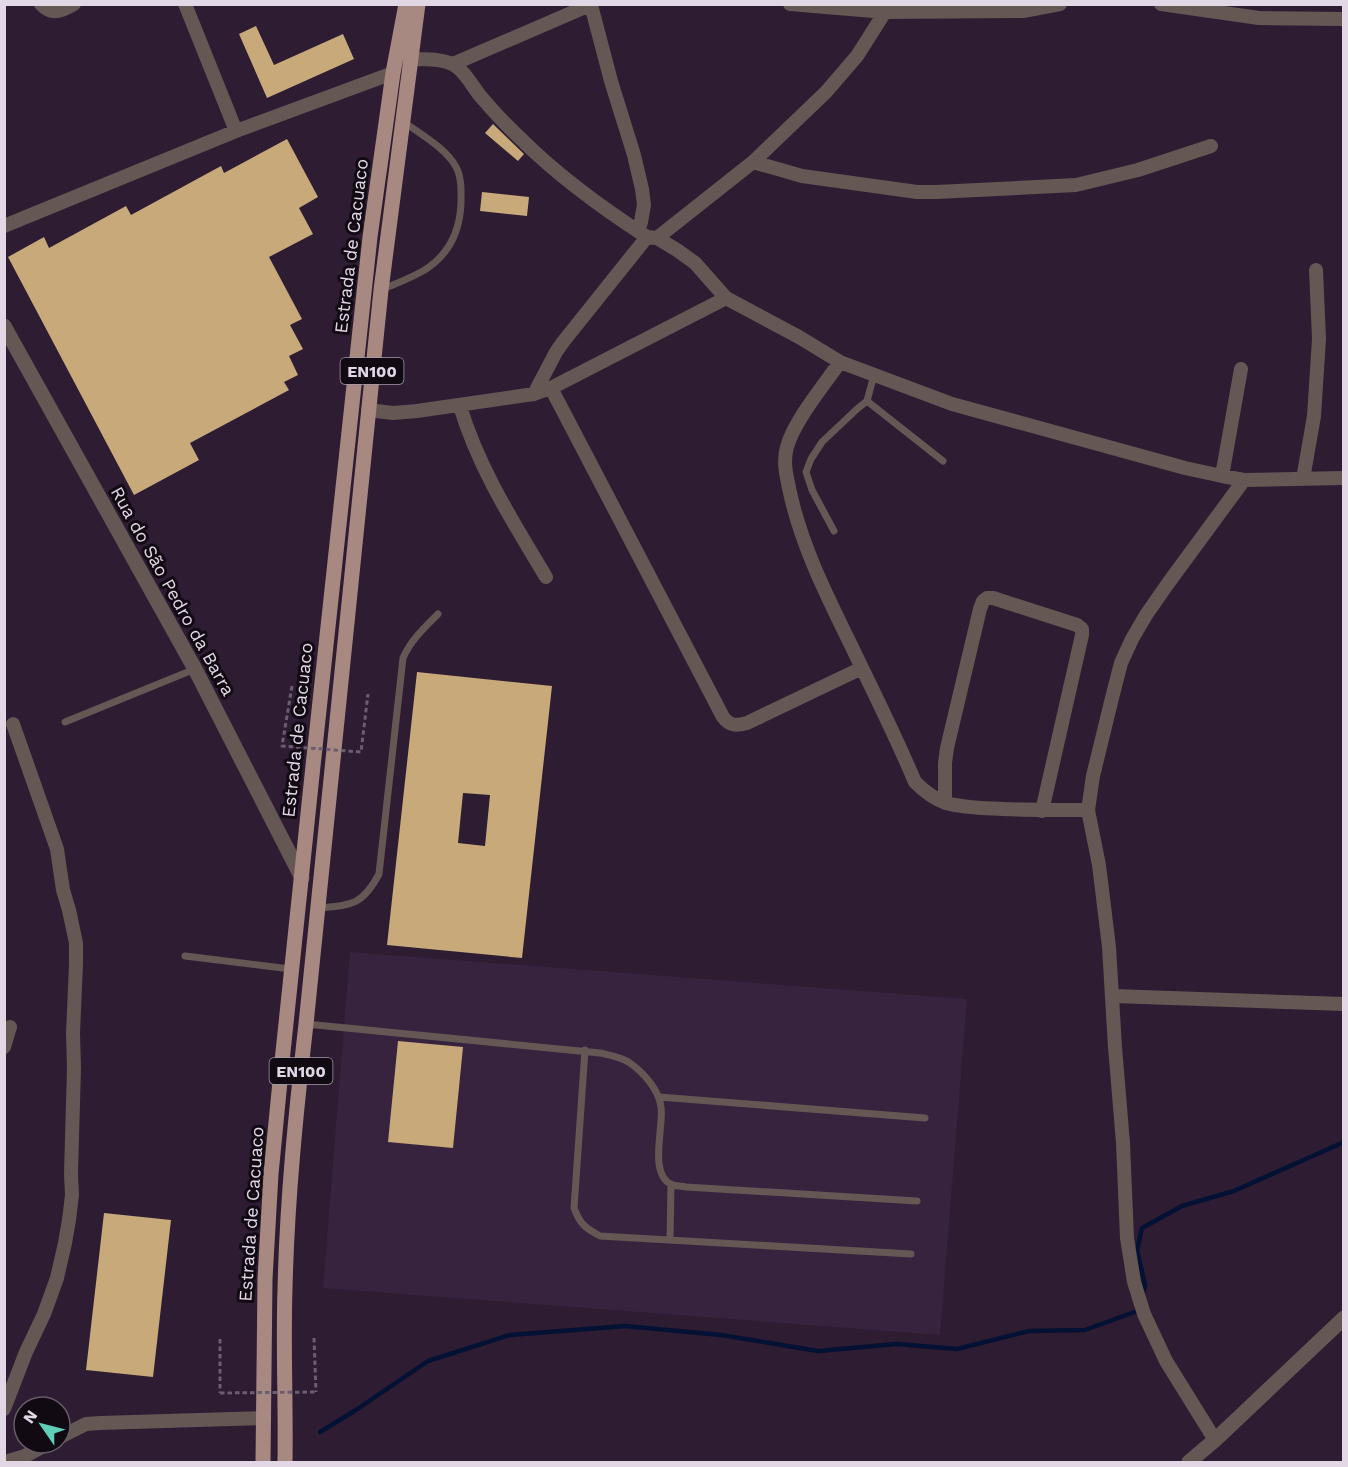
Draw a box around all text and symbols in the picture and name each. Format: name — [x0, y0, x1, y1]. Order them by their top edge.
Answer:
street label: Estrada de Cacuaco — [330, 158, 372, 334]
road number: EN100 — [340, 358, 404, 384]
street label: Rua do São Pedro da Barra — [107, 483, 239, 699]
street label: Estrada de Cacuaco — [277, 642, 317, 818]
road number: EN100 — [270, 1058, 332, 1084]
street label: Estrada de Cacuaco — [234, 1126, 268, 1302]
north arrow — [12, 1395, 72, 1455]
text: N — [19, 1406, 41, 1427]

